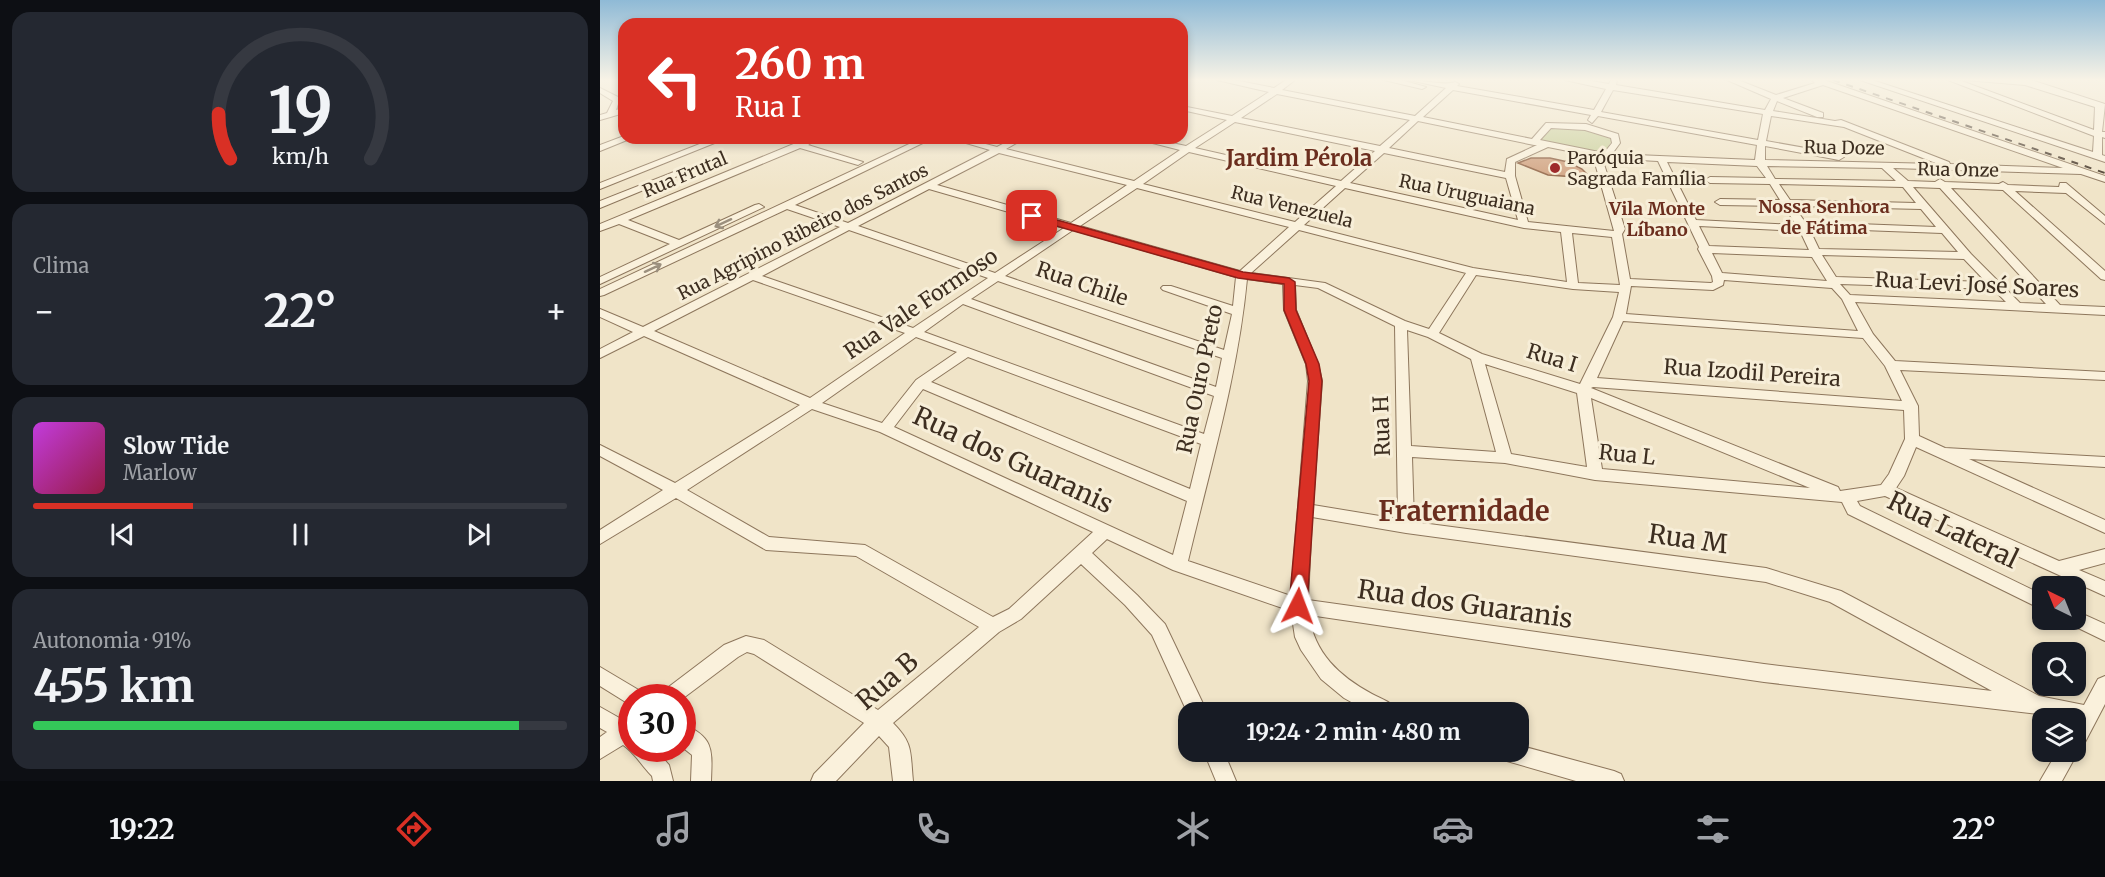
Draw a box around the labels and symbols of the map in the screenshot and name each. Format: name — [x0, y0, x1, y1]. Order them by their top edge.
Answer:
street label: Rua Doze — [1803, 135, 1885, 160]
district label: Jardim Pérola — [1225, 144, 1372, 172]
street label: Rua Frutal — [639, 146, 731, 203]
place label: Paróquia Sagrada Família — [1567, 146, 1706, 190]
street label: Rua Onze — [1917, 157, 1999, 182]
street label: Rua Agripino Ribeiro dos Santos — [674, 158, 932, 305]
marker: Paróquia Sagrada Família — [1548, 161, 1562, 175]
street label: Rua Uruguaiana — [1397, 169, 1538, 220]
street label: Rua Venezuela — [1229, 180, 1356, 233]
pin — [1006, 190, 1057, 241]
district label: Nossa Senhora de Fátima — [1758, 195, 1890, 239]
district label: Vila Monte Líbano — [1608, 197, 1705, 241]
one-way arrow — [715, 218, 733, 230]
street label: Rua Vale Formoso — [839, 242, 1003, 365]
street label: Rua Chile — [1033, 255, 1132, 312]
one-way arrow — [643, 261, 661, 273]
street label: Rua Levi José Soares — [1874, 266, 2080, 303]
street label: Rua Ouro Preto — [1171, 302, 1228, 456]
street label: Rua I — [1524, 337, 1581, 378]
street label: Rua Izodil Pereira — [1662, 353, 1842, 392]
street label: Rua H — [1367, 395, 1396, 457]
street label: Rua dos Guaranis — [908, 399, 1118, 520]
street label: Rua L — [1597, 438, 1657, 471]
street label: Rua Lateral — [1882, 484, 2024, 575]
district label: Fraternidade — [1378, 494, 1550, 528]
street label: Rua M — [1646, 517, 1730, 560]
street label: Rua dos Guaranis — [1355, 572, 1575, 635]
position arrow — [1266, 574, 1330, 638]
north arrow — [2032, 576, 2086, 630]
street label: Rua B — [849, 645, 924, 717]
speed limit sign: 30 — [618, 684, 696, 762]

